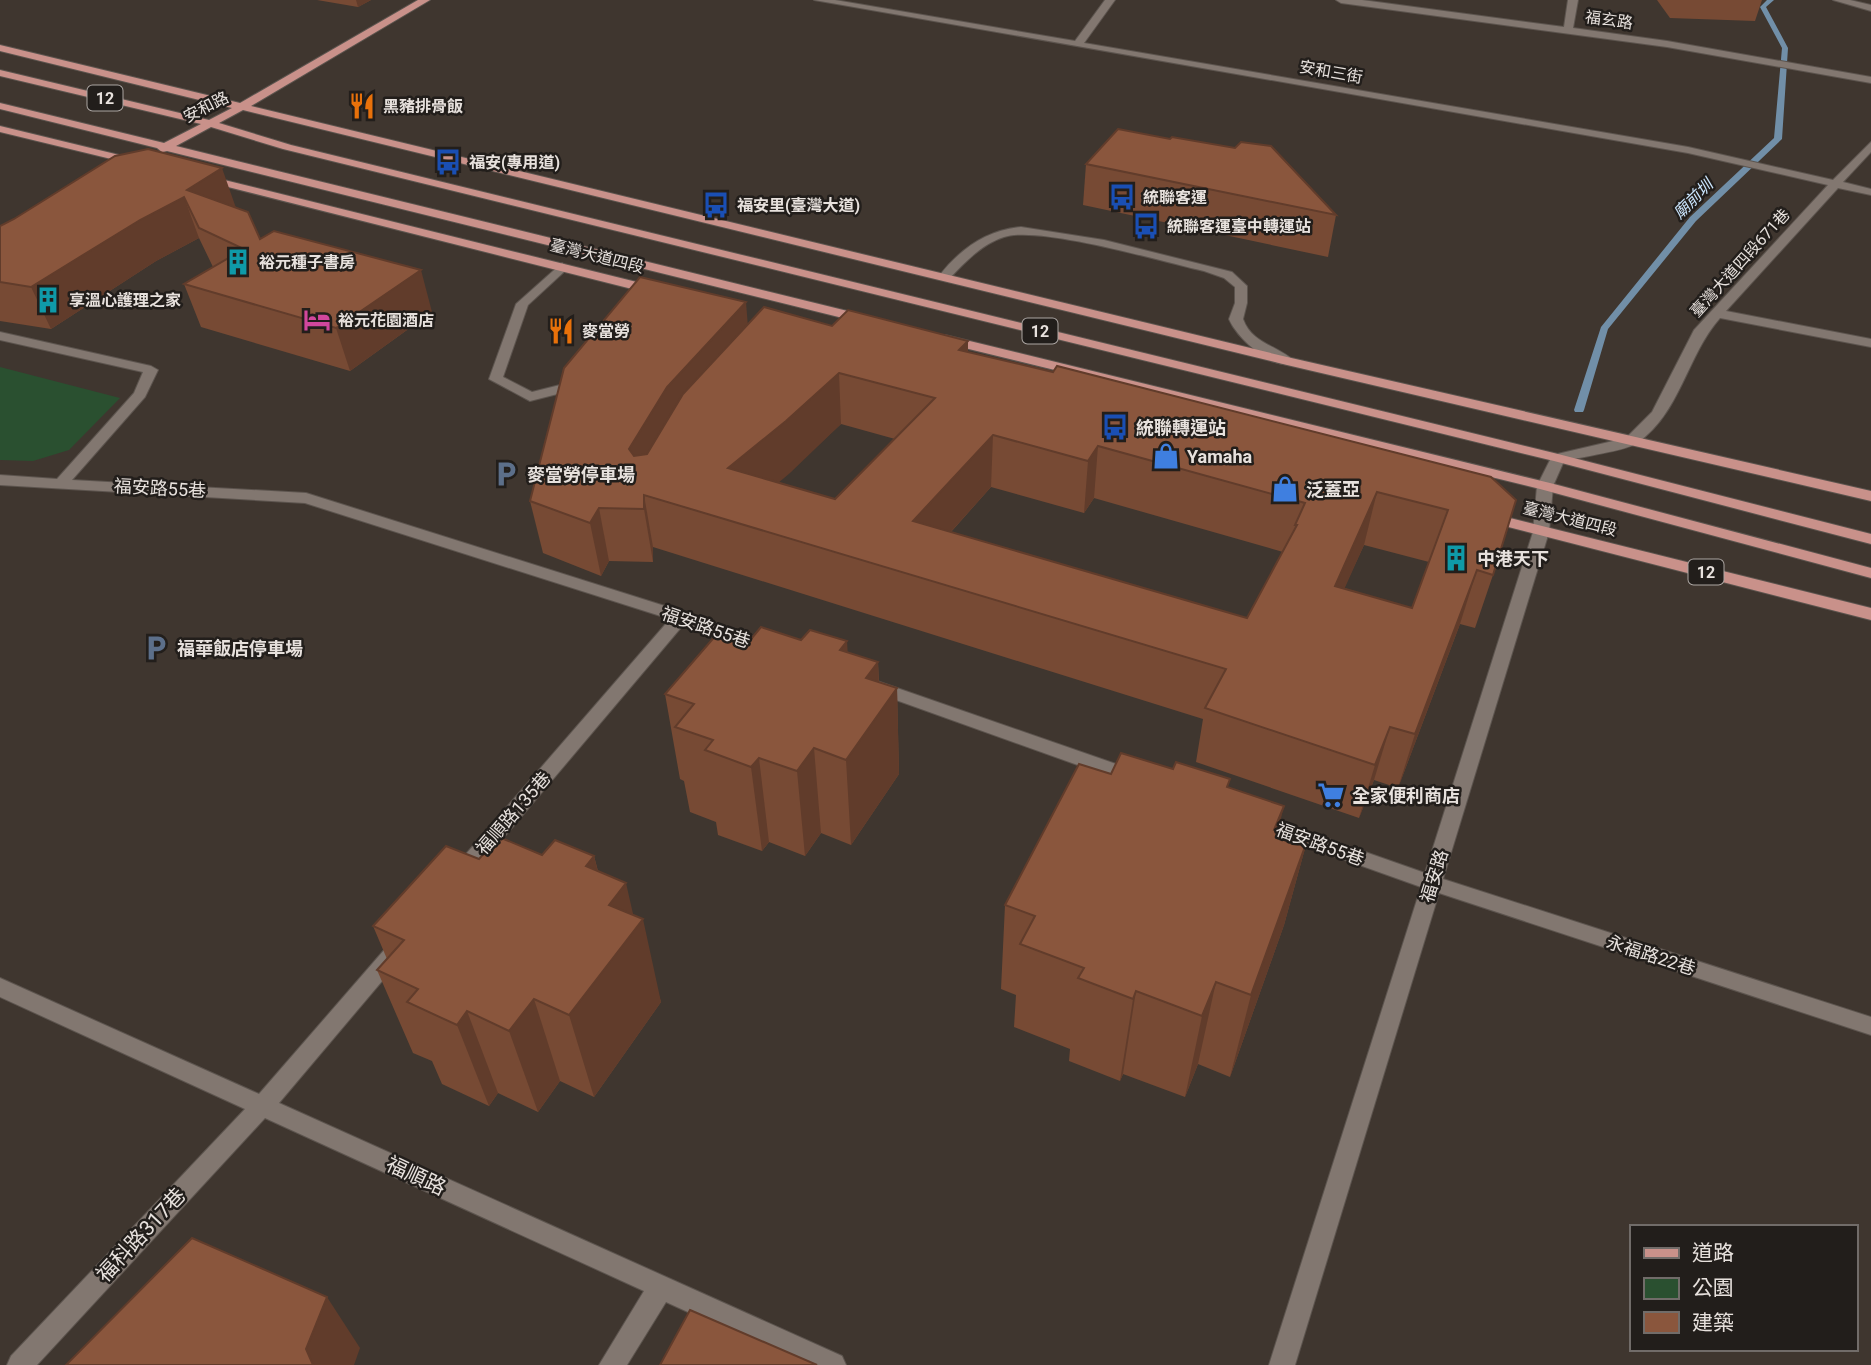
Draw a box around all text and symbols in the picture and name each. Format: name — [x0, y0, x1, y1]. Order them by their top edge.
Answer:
street label: 福玄路 — [1584, 7, 1634, 33]
street label: 安和三街 — [1298, 57, 1364, 87]
road number: 12 — [88, 86, 122, 110]
street label: 安和路 — [180, 88, 232, 126]
restaurant icon: 黑豬排骨飯 — [347, 91, 377, 121]
place label: 黑豬排骨飯 — [383, 97, 463, 116]
bus stop icon: 福安(專用道) — [433, 147, 463, 177]
place label: 福安(專用道) — [469, 153, 560, 172]
water label: 廟前圳 — [1669, 174, 1718, 223]
bus stop icon: 統聯客運 — [1107, 182, 1137, 212]
place label: 統聯客運 — [1143, 188, 1207, 207]
bus stop icon: 福安里(臺灣大道) — [701, 190, 731, 220]
place label: 福安里(臺灣大道) — [737, 196, 860, 215]
street label: 臺灣大道四段671巷 — [1686, 205, 1794, 321]
bus stop icon: 統聯客運臺中轉運站 — [1131, 211, 1161, 241]
place label: 統聯客運臺中轉運站 — [1167, 217, 1311, 236]
street label: 臺灣大道四段 — [548, 235, 646, 277]
building icon: 裕元種子書房 — [223, 247, 253, 277]
place label: 裕元種子書房 — [259, 253, 355, 272]
building icon: 享溫心護理之家 — [33, 285, 63, 315]
place label: 享溫心護理之家 — [69, 291, 181, 310]
hotel icon: 裕元花園酒店 — [302, 305, 332, 335]
place label: 裕元花園酒店 — [338, 311, 434, 330]
restaurant icon: 麥當勞 — [546, 316, 576, 346]
road number: 12 — [1023, 318, 1058, 344]
place label: 麥當勞 — [582, 322, 630, 341]
bus stop icon: 統聯轉運站 — [1100, 412, 1130, 442]
place label: 統聯轉運站 — [1136, 417, 1226, 438]
shop icon: Yamaha — [1151, 441, 1181, 471]
place label: Yamaha — [1187, 446, 1253, 467]
parking icon: 麥當勞停車場 — [491, 459, 521, 489]
place label: 麥當勞停車場 — [527, 464, 635, 485]
shop icon: 泛蓋亞 — [1270, 474, 1300, 504]
street label: 福安路55巷 — [113, 475, 207, 501]
place label: 泛蓋亞 — [1306, 479, 1360, 500]
street label: 臺灣大道四段 — [1521, 498, 1619, 540]
building icon: 中港天下 — [1441, 543, 1471, 573]
place label: 中港天下 — [1477, 548, 1549, 569]
road number: 12 — [1688, 559, 1724, 584]
street label: 福安路55巷 — [659, 602, 753, 652]
parking icon: 福華飯店停車場 — [141, 633, 171, 663]
place label: 福華飯店停車場 — [177, 638, 303, 659]
street label: 福順路135巷 — [471, 767, 555, 859]
supermarket icon: 全家便利商店 — [1316, 780, 1346, 810]
place label: 全家便利商店 — [1352, 785, 1460, 806]
street label: 福安路55巷 — [1273, 818, 1367, 870]
street label: 福安路 — [1416, 847, 1452, 905]
street label: 永福路22巷 — [1604, 931, 1698, 979]
street label: 福順路 — [382, 1152, 450, 1200]
street label: 福科路317巷 — [92, 1183, 190, 1287]
legend — [1630, 1225, 1857, 1351]
text: 道路 — [1692, 1241, 1734, 1265]
text: 公園 — [1692, 1276, 1734, 1300]
text: 建築 — [1692, 1311, 1734, 1335]

